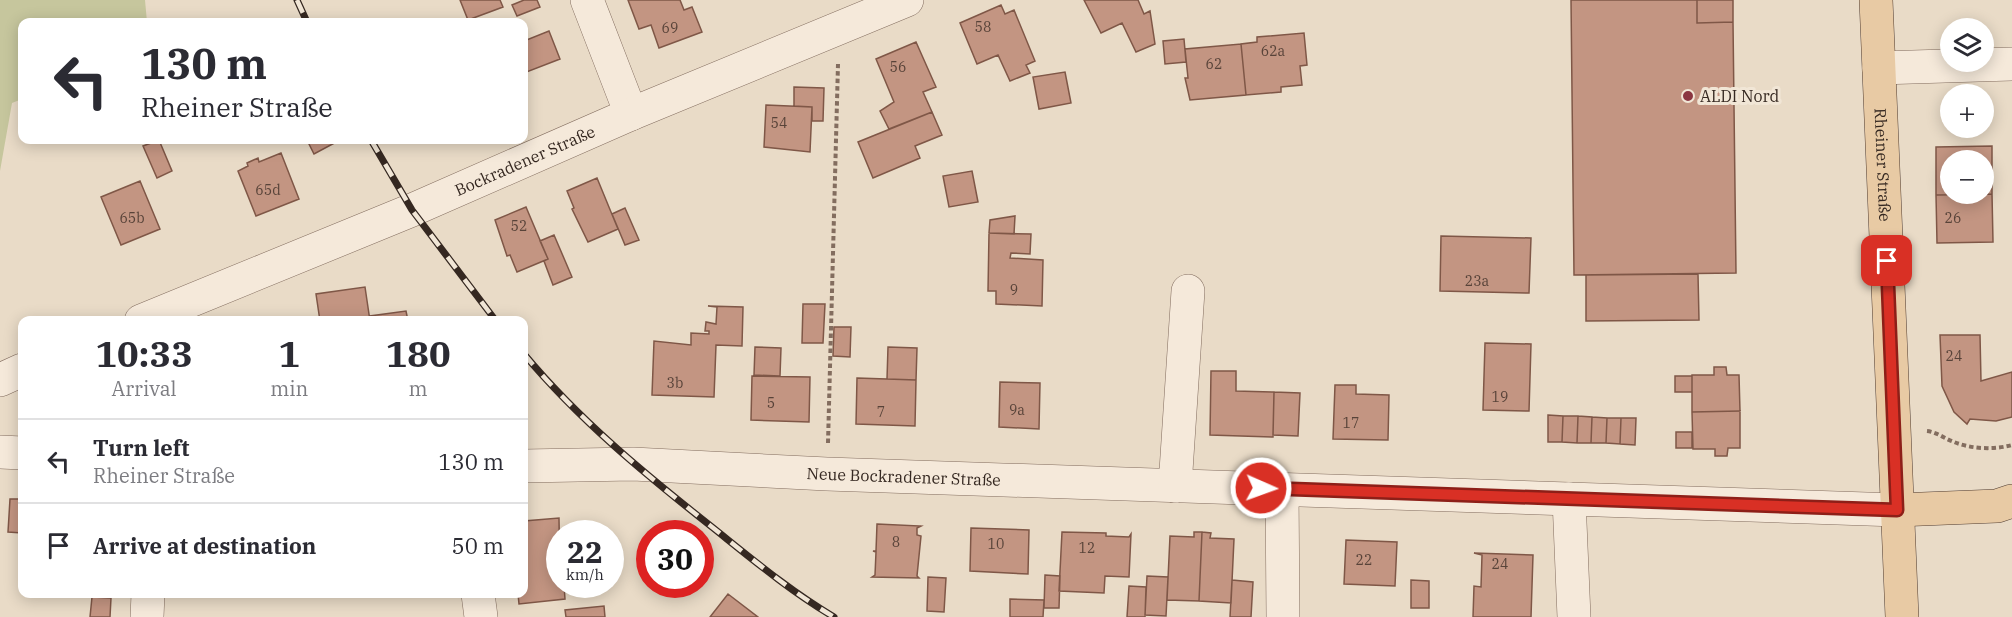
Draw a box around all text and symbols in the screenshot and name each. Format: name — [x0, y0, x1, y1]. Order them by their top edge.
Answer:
house number: 58 — [975, 18, 991, 36]
map controls — [1940, 18, 1994, 204]
button: layers — [1940, 18, 1994, 72]
house number: 69 — [662, 19, 678, 37]
text: 130 m — [141, 36, 267, 91]
icon: left — [42, 42, 120, 120]
house number: 62a — [1261, 42, 1286, 60]
house number: 62 — [1206, 55, 1222, 73]
house number: 56 — [890, 58, 906, 76]
button: + — [1940, 84, 1994, 138]
place label: ALDI Nord — [1700, 86, 1780, 106]
text: Rheiner Straße — [141, 89, 333, 124]
marker: ALDI Nord — [1681, 89, 1695, 103]
street label: Rheiner Straße — [1871, 108, 1895, 222]
house number: 54 — [771, 114, 787, 132]
street label: Bockradener Straße — [452, 121, 598, 200]
button: − — [1940, 150, 1994, 204]
house number: 65d — [255, 181, 281, 199]
house number: 65b — [119, 209, 145, 227]
house number: 26 — [1945, 209, 1961, 227]
house number: 52 — [511, 217, 527, 235]
pin — [1861, 235, 1912, 286]
icon: arrive — [1870, 244, 1903, 277]
house number: 23a — [1465, 272, 1490, 290]
house number: 9 — [1010, 281, 1018, 299]
text: 10:33 — [95, 330, 193, 377]
text: 1 — [278, 330, 300, 377]
text: 180 — [386, 330, 451, 377]
house number: 24 — [1946, 347, 1962, 365]
house number: 3b — [667, 374, 683, 392]
text: Arrival — [112, 375, 177, 402]
text: min — [270, 375, 308, 402]
text: m — [409, 375, 428, 402]
house number: 19 — [1492, 388, 1508, 406]
house number: 5 — [767, 394, 775, 412]
house number: 9a — [1009, 401, 1025, 419]
house number: 7 — [877, 403, 885, 421]
house number: 17 — [1343, 414, 1359, 432]
text: Turn left — [93, 433, 189, 462]
icon: left — [42, 445, 75, 478]
text: 130 m — [438, 447, 504, 476]
position arrow — [1229, 456, 1293, 520]
text: Rheiner Straße — [93, 462, 235, 489]
street label: Neue Bockradener Straße — [806, 463, 1001, 490]
speed limit sign: 30 — [636, 520, 714, 598]
icon: arrive — [42, 529, 75, 562]
text: Arrive at destination — [93, 531, 316, 560]
text: 50 m — [452, 531, 504, 560]
text: 22 — [567, 532, 603, 571]
house number: 8 — [892, 533, 900, 551]
house number: 10 — [988, 535, 1004, 553]
house number: 12 — [1079, 539, 1095, 557]
house number: 22 — [1356, 551, 1372, 569]
house number: 24 — [1492, 555, 1508, 573]
text: km/h — [566, 565, 604, 584]

